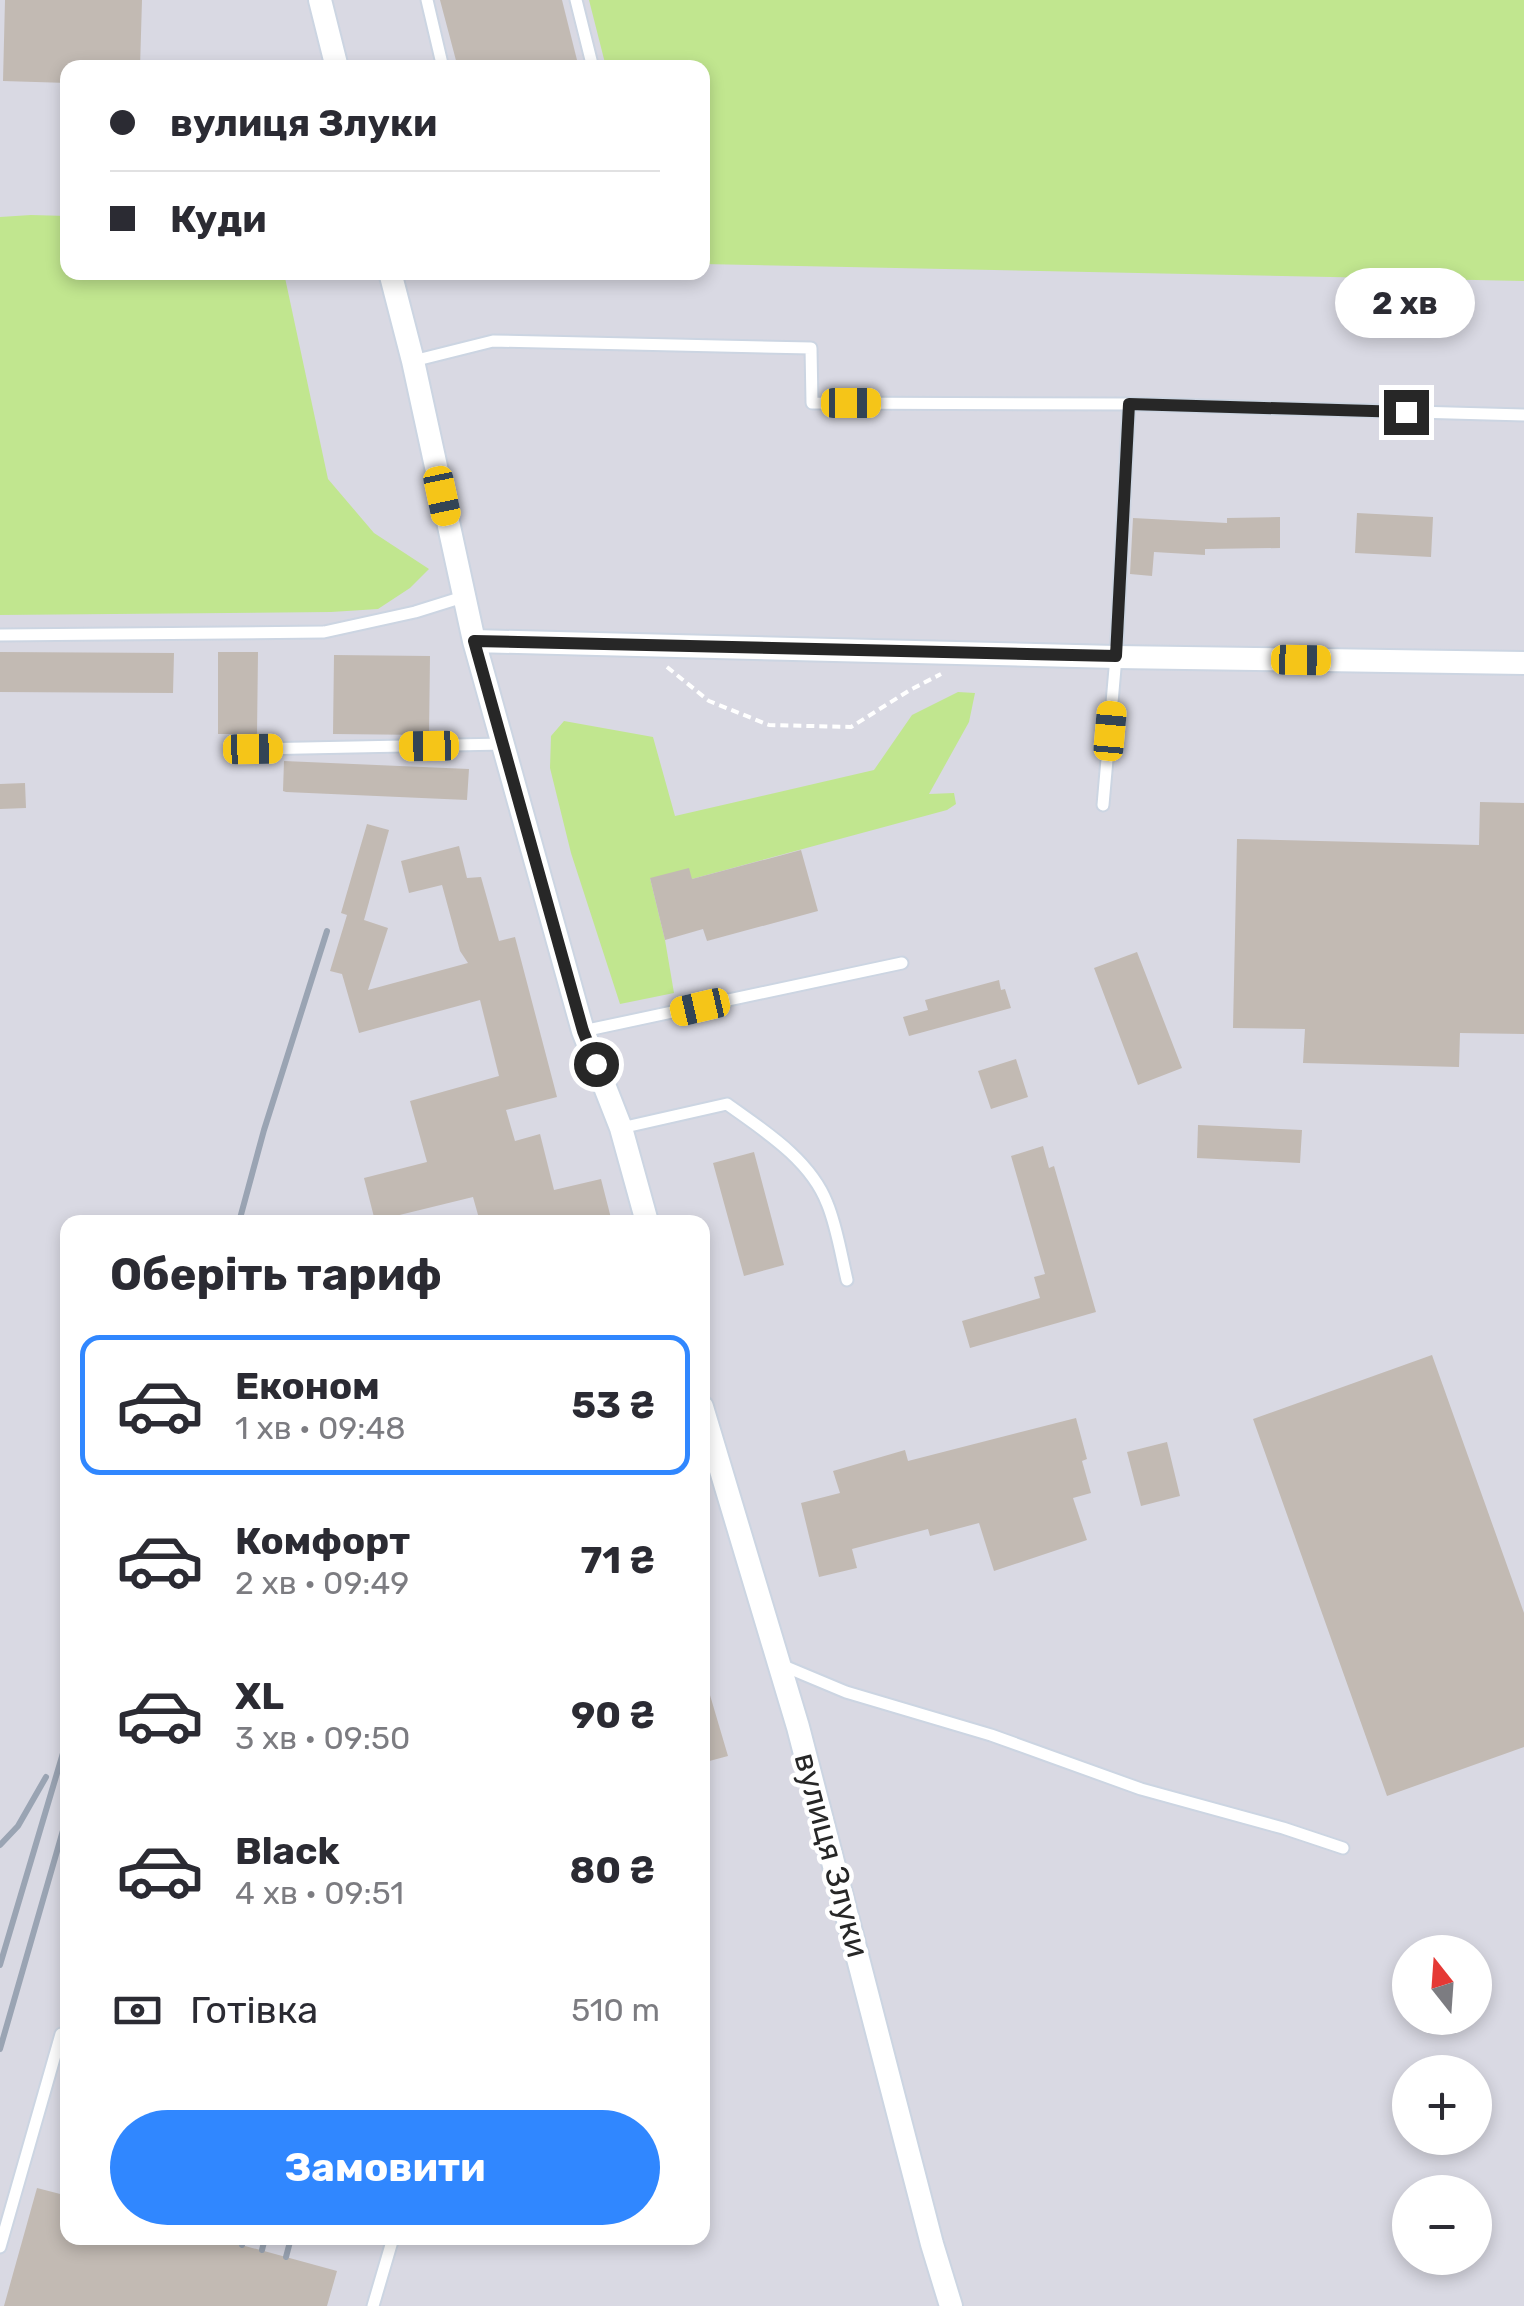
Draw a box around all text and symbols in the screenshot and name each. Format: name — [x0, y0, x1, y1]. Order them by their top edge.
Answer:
text: вулиця Злуки — [170, 100, 437, 146]
text: Куди — [170, 196, 266, 242]
callout: 2 хв — [1336, 267, 1476, 337]
text: 2 хв — [1372, 284, 1438, 322]
car — [821, 388, 881, 418]
route end — [1384, 390, 1429, 435]
car — [421, 464, 463, 528]
car — [1271, 644, 1331, 676]
car — [1092, 700, 1128, 762]
car — [399, 730, 459, 762]
car — [223, 733, 283, 765]
car — [667, 986, 733, 1028]
route start — [574, 1042, 619, 1087]
text: Оберіть тариф — [110, 1248, 442, 1301]
icon: car — [115, 1360, 205, 1450]
text: Економ — [235, 1363, 380, 1409]
text: 53 ₴ — [572, 1382, 655, 1428]
text: 1 хв · 09:48 — [235, 1409, 406, 1447]
icon: car — [115, 1515, 205, 1605]
text: Комфорт — [235, 1518, 410, 1564]
text: 71 ₴ — [580, 1537, 655, 1583]
text: 2 хв · 09:49 — [235, 1564, 409, 1602]
icon: car — [115, 1670, 205, 1760]
text: XL — [235, 1673, 284, 1719]
text: 90 ₴ — [571, 1692, 655, 1738]
text: 3 хв · 09:50 — [235, 1719, 410, 1757]
street label: вулиця Злуки — [786, 1749, 878, 1961]
icon: car — [115, 1825, 205, 1915]
text: Black — [235, 1828, 340, 1874]
text: 80 ₴ — [570, 1847, 655, 1893]
text: 4 хв · 09:51 — [235, 1874, 404, 1912]
north arrow — [1392, 1935, 1492, 2035]
map controls — [1392, 1935, 1492, 2275]
icon: cash — [110, 1983, 165, 2038]
text: Готівка — [190, 1987, 318, 2033]
text: 510 m — [571, 1991, 660, 2029]
button: + — [1392, 2055, 1492, 2155]
button: Замовити — [110, 2110, 660, 2225]
button: − — [1392, 2175, 1492, 2275]

